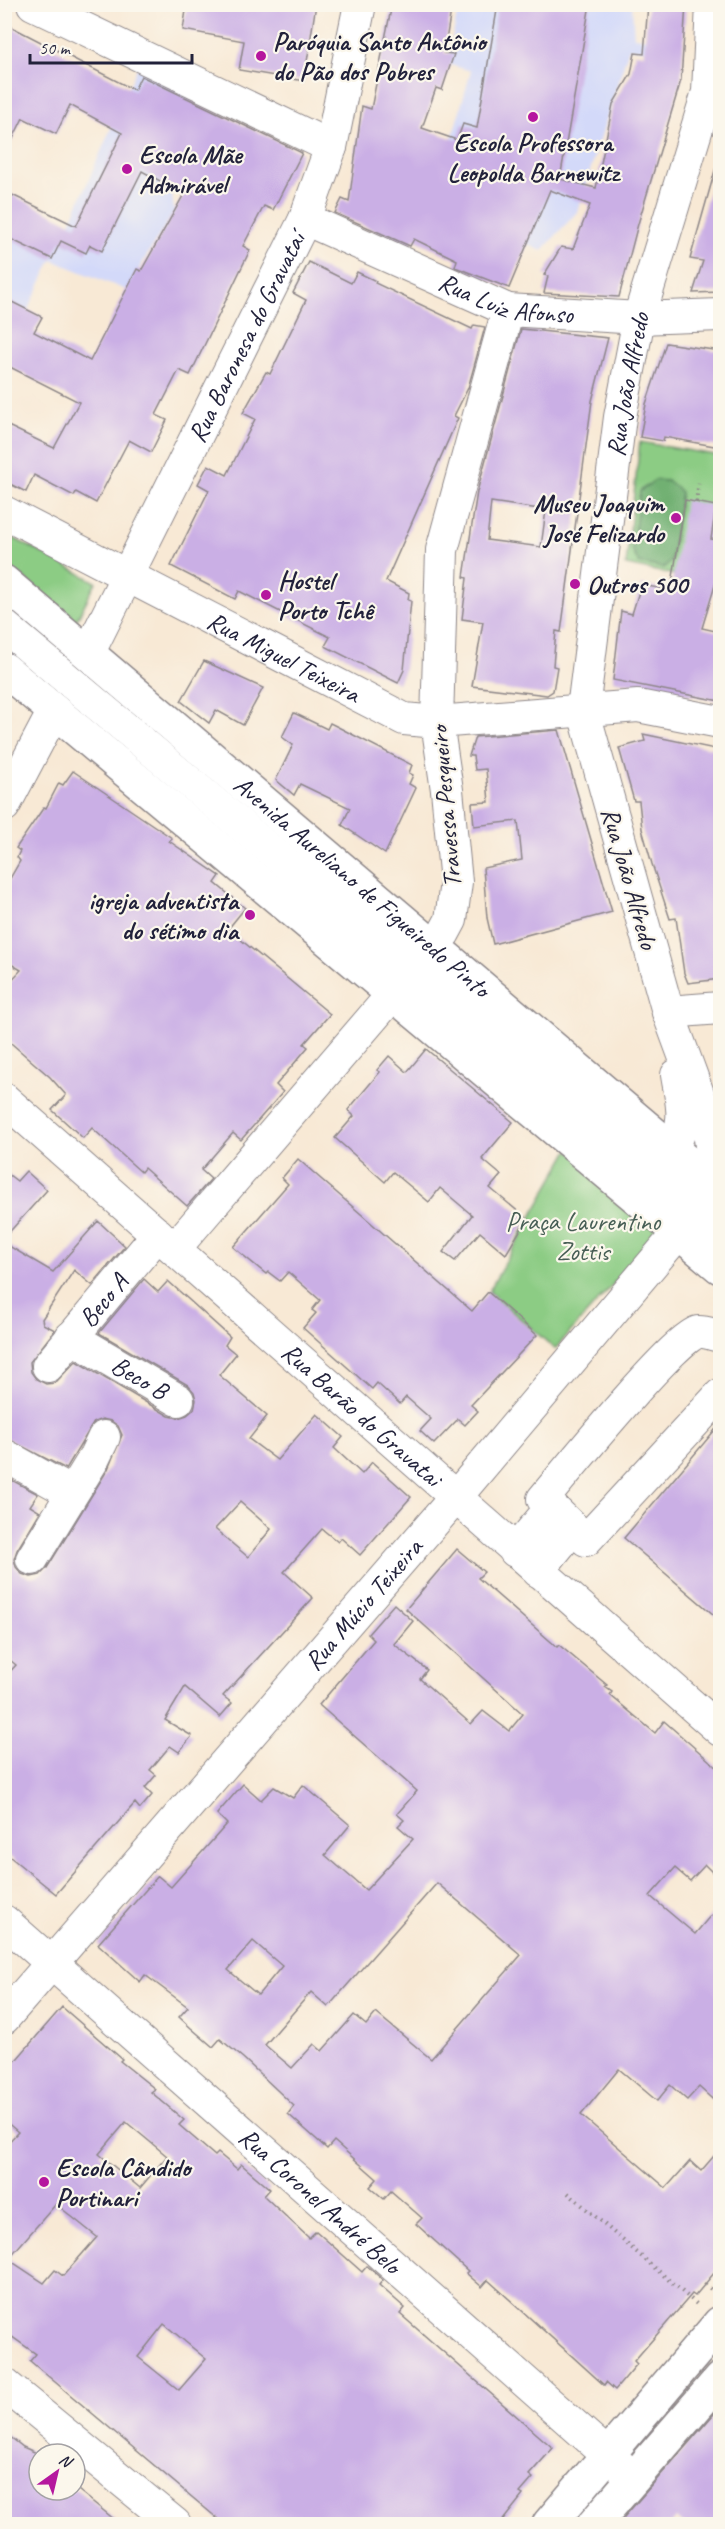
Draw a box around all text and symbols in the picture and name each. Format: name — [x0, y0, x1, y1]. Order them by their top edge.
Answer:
place label: Paróquia Santo Antônio do Pão dos Pobres — [273, 25, 488, 88]
scale bar — [30, 27, 192, 65]
text: 50 m — [39, 37, 72, 59]
marker: Paróquia Santo Antônio do Pão dos Pobres — [254, 49, 268, 63]
marker: Escola Professora Leopolda Barnewitz — [526, 110, 540, 124]
place label: Escola Professora Leopolda Barnewitz — [448, 126, 621, 189]
place label: Escola Mãe Admirável — [139, 138, 244, 201]
marker: Escola Mãe Admirável — [120, 162, 134, 176]
street label: Rua Baronesa do Gravataí — [180, 222, 315, 448]
street label: Rua Luiz Afonso — [433, 265, 576, 331]
street label: Rua João Alfredo — [599, 306, 657, 458]
place label: Museu Joaquim José Felizardo — [533, 487, 666, 550]
marker: Museu Joaquim José Felizardo — [669, 511, 683, 525]
place label: Hostel Porto Tchê — [278, 564, 376, 627]
place label: Outros 500 — [587, 568, 690, 601]
marker: Outros 500 — [568, 577, 582, 591]
marker: Hostel Porto Tchê — [259, 588, 273, 602]
street label: Rua Miguel Teixeira — [201, 604, 367, 711]
street label: Travessa Pesqueiro — [422, 722, 469, 889]
street label: Avenida Aureliano de Figueiredo Pinto — [227, 768, 499, 1007]
street label: Rua João Alfredo — [594, 804, 666, 954]
place label: igreja adventista do sétimo dia — [88, 884, 240, 947]
marker: igreja adventista do sétimo dia — [243, 908, 257, 922]
park label: Praça Laurentino Zottis — [506, 1205, 662, 1268]
street label: Beco A — [72, 1265, 136, 1334]
street label: Rua Barão do Gravatai — [275, 1336, 451, 1496]
street label: Beco B — [105, 1349, 175, 1408]
street label: Rua Múcio Teixeira — [297, 1530, 431, 1677]
street label: Rua Coronel André Belo — [232, 2121, 410, 2283]
place label: Escola Cândido Portinari — [56, 2151, 193, 2214]
marker: Escola Cândido Portinari — [37, 2175, 51, 2189]
north arrow — [27, 2442, 87, 2502]
text: N — [55, 2449, 77, 2473]

